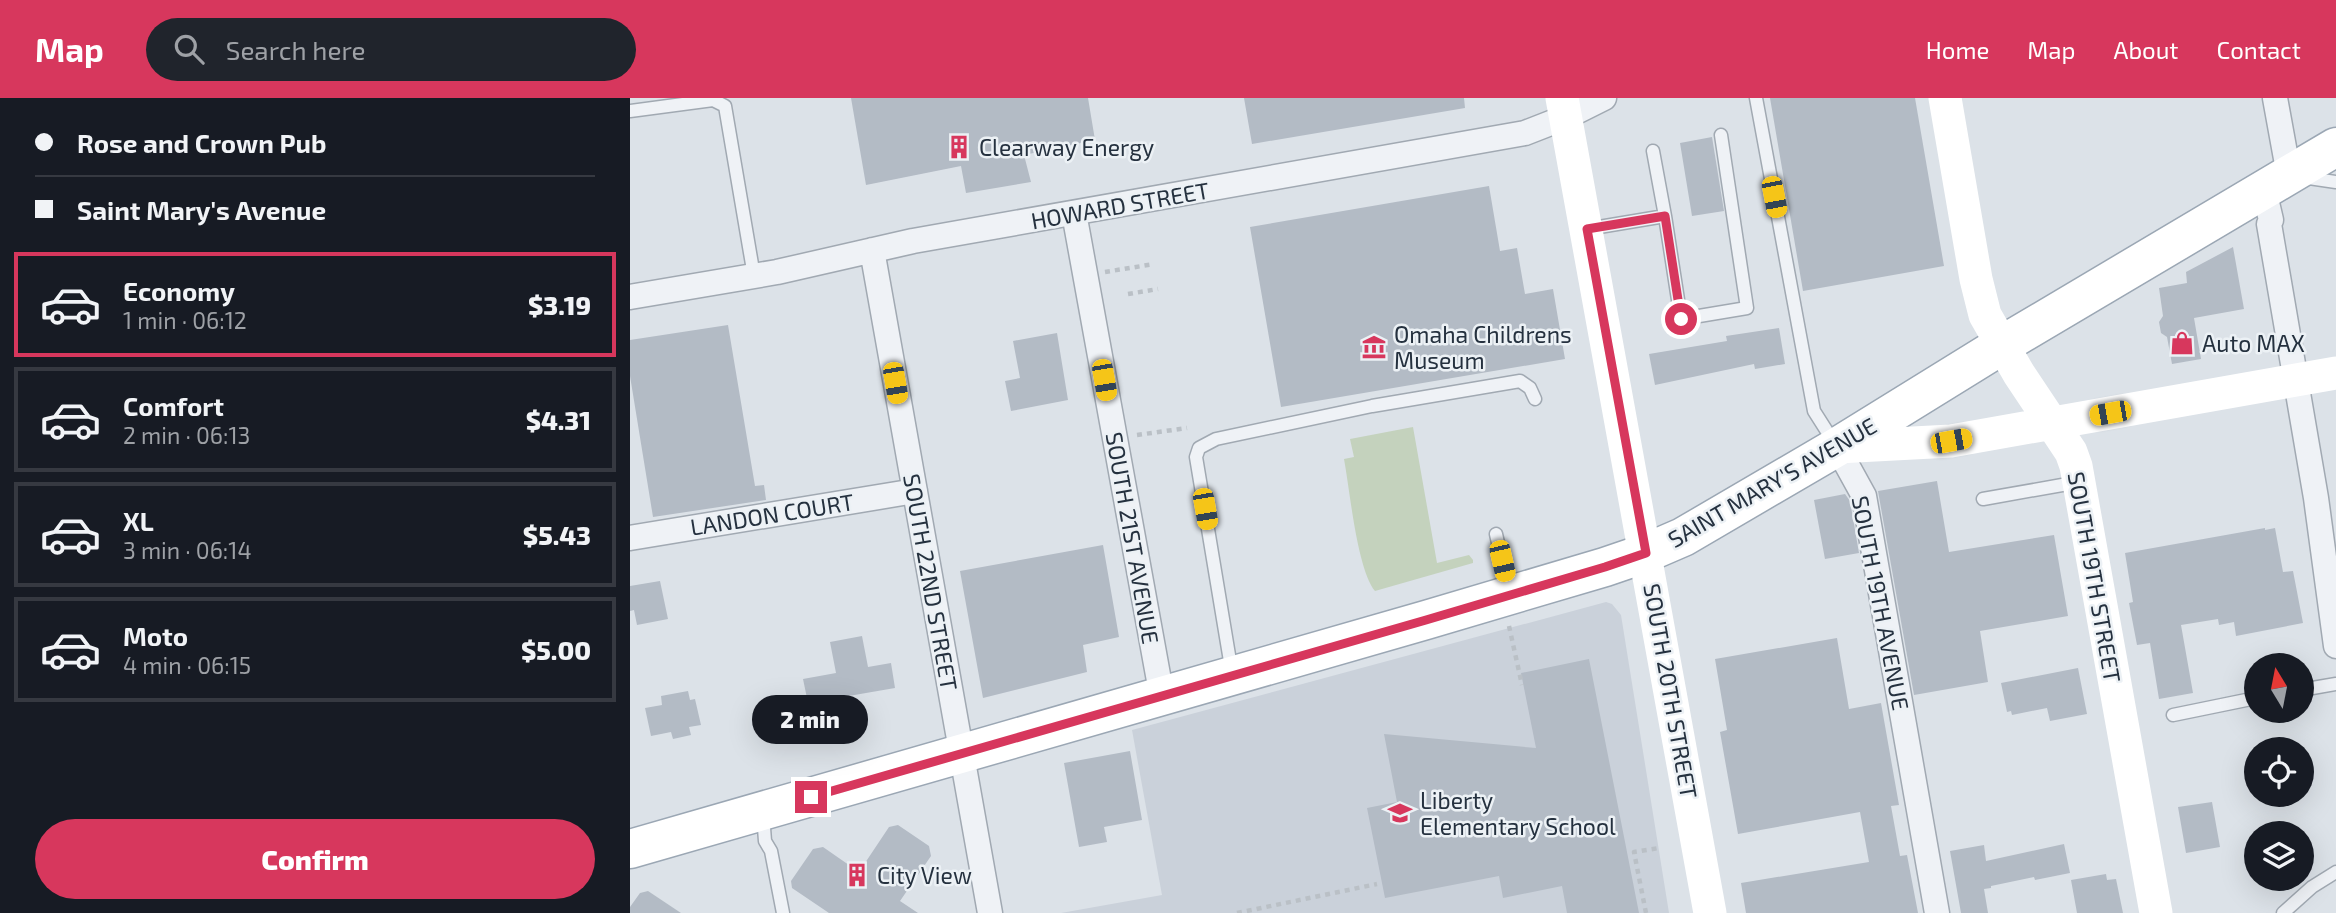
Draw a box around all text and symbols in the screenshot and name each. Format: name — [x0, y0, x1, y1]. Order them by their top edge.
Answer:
search box — [146, 18, 636, 81]
text: Map — [35, 29, 104, 69]
icon: search — [170, 30, 208, 68]
text: Search here — [226, 34, 365, 65]
text: Home — [1926, 35, 1989, 64]
text: Map — [2027, 35, 2075, 64]
text: About — [2113, 35, 2179, 64]
text: Contact — [2217, 35, 2301, 64]
text: Rose and Crown Pub — [77, 127, 326, 158]
building icon: Clearway Energy — [945, 133, 973, 161]
place label: Clearway Energy — [979, 133, 1154, 161]
car — [1760, 174, 1789, 220]
street label: HOWARD STREET — [1029, 176, 1211, 234]
text: Saint Mary's Avenue — [77, 194, 326, 225]
icon: car — [39, 273, 102, 336]
text: Economy — [123, 275, 235, 306]
text: $3.19 — [528, 289, 591, 320]
route start — [1665, 303, 1697, 335]
text: 1 min · 06:12 — [123, 306, 247, 334]
place label: Omaha Childrens Museum — [1394, 320, 1572, 374]
shop icon: Auto MAX — [2168, 329, 2196, 357]
place label: Auto MAX — [2202, 329, 2305, 357]
museum icon: Omaha Childrens Museum — [1360, 333, 1388, 361]
car — [1091, 357, 1118, 403]
car — [882, 360, 909, 406]
icon: car — [39, 388, 102, 451]
text: Comfort — [123, 390, 224, 421]
car — [2088, 399, 2133, 427]
text: $4.31 — [526, 404, 591, 435]
street label: SAINT MARY'S AVENUE — [1663, 411, 1881, 553]
text: 2 min · 06:13 — [123, 421, 250, 449]
car — [1929, 427, 1974, 455]
street label: SOUTH 21ST AVENUE — [1101, 430, 1165, 646]
street label: SOUTH 19TH STREET — [2063, 470, 2127, 684]
street label: SOUTH 22ND STREET — [898, 471, 964, 693]
car — [1192, 486, 1219, 532]
street label: LANDON COURT — [688, 487, 856, 541]
street label: SOUTH 19TH AVENUE — [1846, 493, 1916, 713]
icon: car — [39, 503, 102, 566]
text: XL — [123, 505, 154, 536]
text: $5.43 — [523, 519, 591, 550]
text: 3 min · 06:14 — [123, 536, 252, 564]
car — [1488, 538, 1517, 584]
street label: SOUTH 20TH STREET — [1638, 581, 1704, 801]
icon: car — [39, 618, 102, 681]
text: Moto — [123, 620, 188, 651]
text: $5.00 — [521, 634, 591, 665]
text: 4 min · 06:15 — [123, 651, 251, 679]
north arrow — [2244, 653, 2314, 723]
map controls — [2244, 653, 2314, 891]
callout: 2 min — [753, 696, 869, 744]
text: 2 min — [780, 705, 840, 733]
button: locate — [2244, 737, 2314, 807]
route end — [795, 781, 827, 813]
place label: Liberty Elementary School — [1420, 786, 1616, 840]
school or university icon: Liberty Elementary School — [1386, 799, 1414, 827]
button: Confirm — [35, 819, 595, 899]
button: layers — [2244, 821, 2314, 891]
building icon: City View — [843, 861, 871, 889]
place label: City View — [877, 861, 972, 889]

